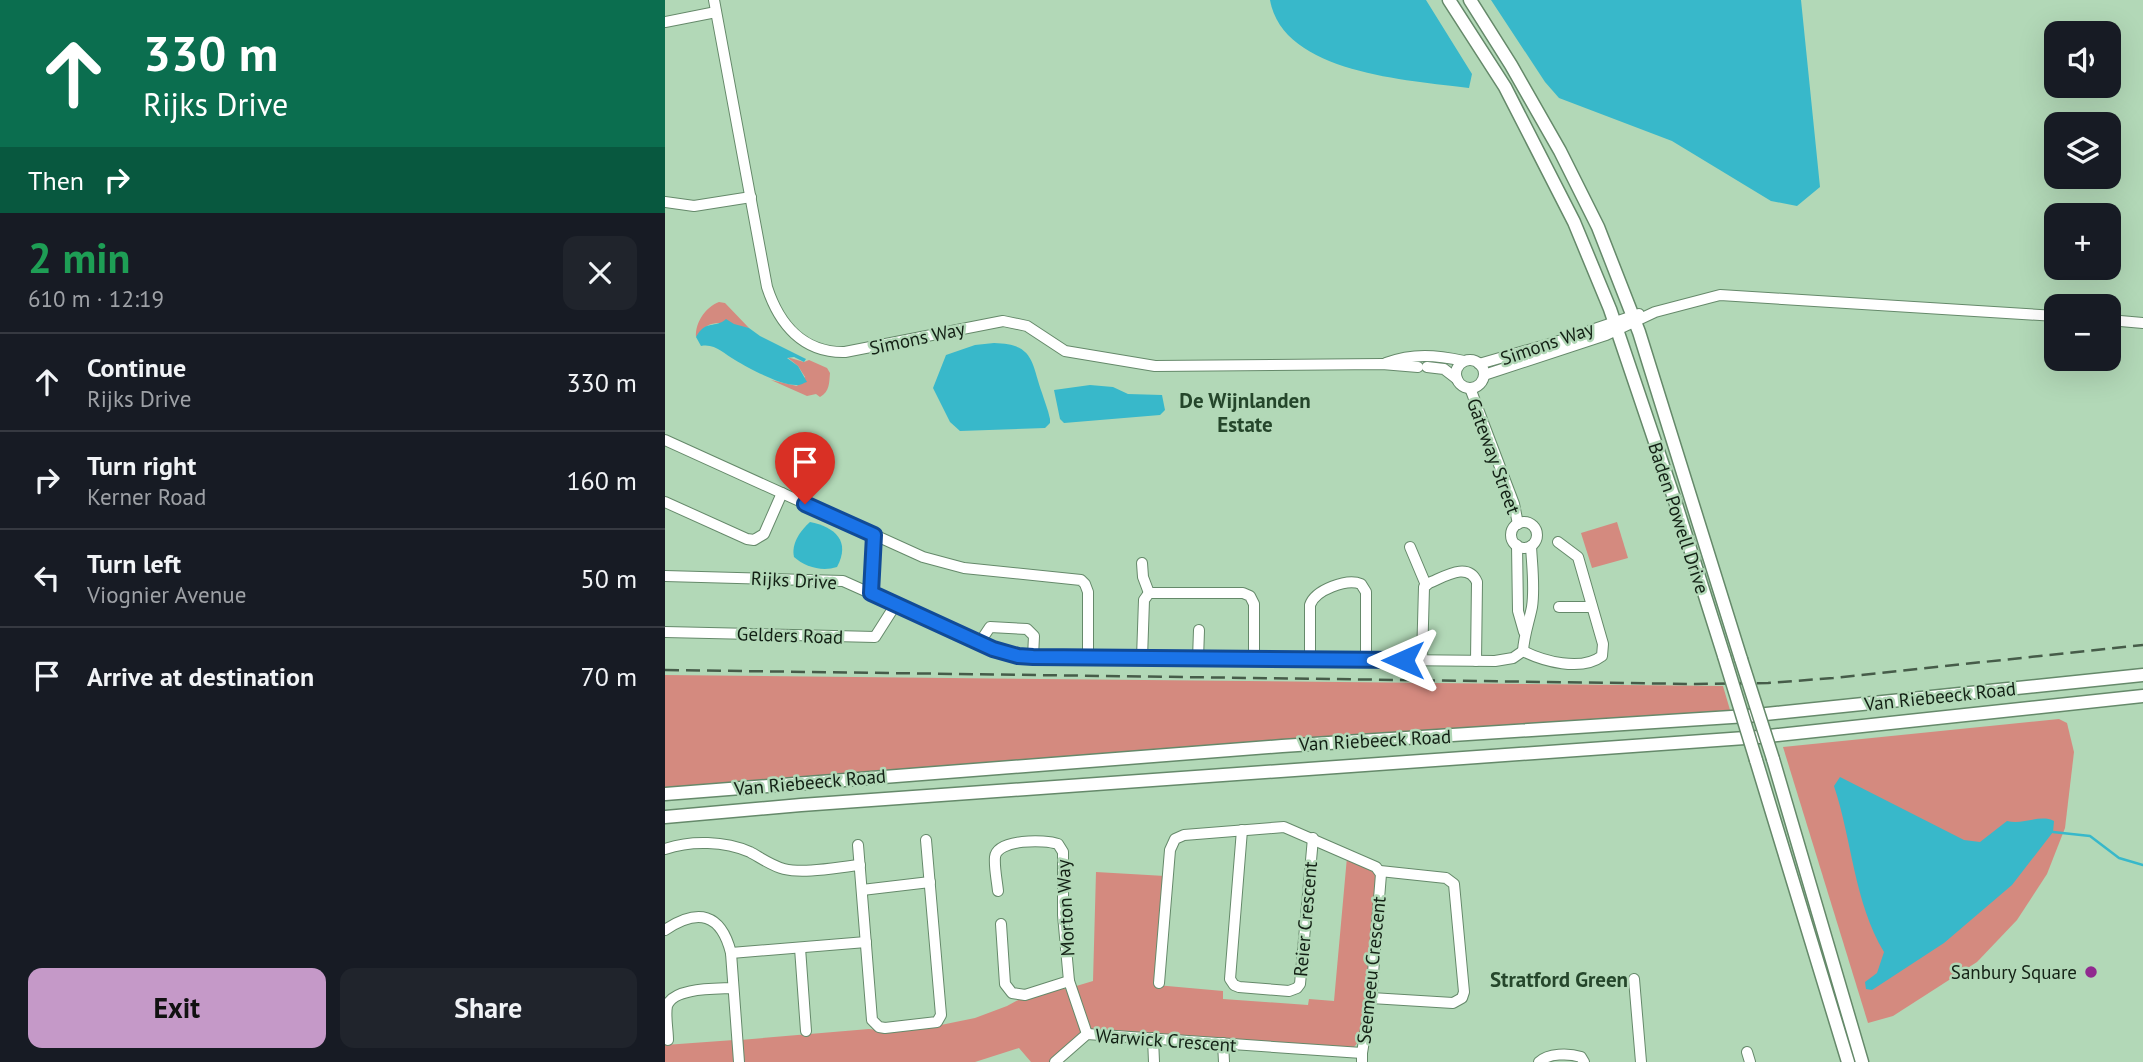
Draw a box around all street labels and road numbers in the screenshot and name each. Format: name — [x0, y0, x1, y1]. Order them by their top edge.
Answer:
street label: Simons Way — [867, 316, 967, 360]
street label: Simons Way — [1497, 316, 1597, 370]
street label: Gateway Street — [1462, 395, 1526, 518]
street label: Baden Powell Drive — [1643, 439, 1715, 597]
street label: Rijks Drive — [750, 566, 838, 594]
street label: Gelders Road — [736, 621, 844, 649]
street label: Van Riebeeck Road — [1862, 676, 2017, 716]
street label: Van Riebeeck Road — [1297, 724, 1452, 756]
street label: Van Riebeeck Road — [732, 763, 887, 801]
street label: Morton Way — [1050, 859, 1080, 957]
street label: Reier Crescent — [1288, 860, 1322, 978]
street label: Seemeeu Crescent — [1351, 894, 1391, 1045]
street label: Warwick Crescent — [1095, 1023, 1238, 1057]

